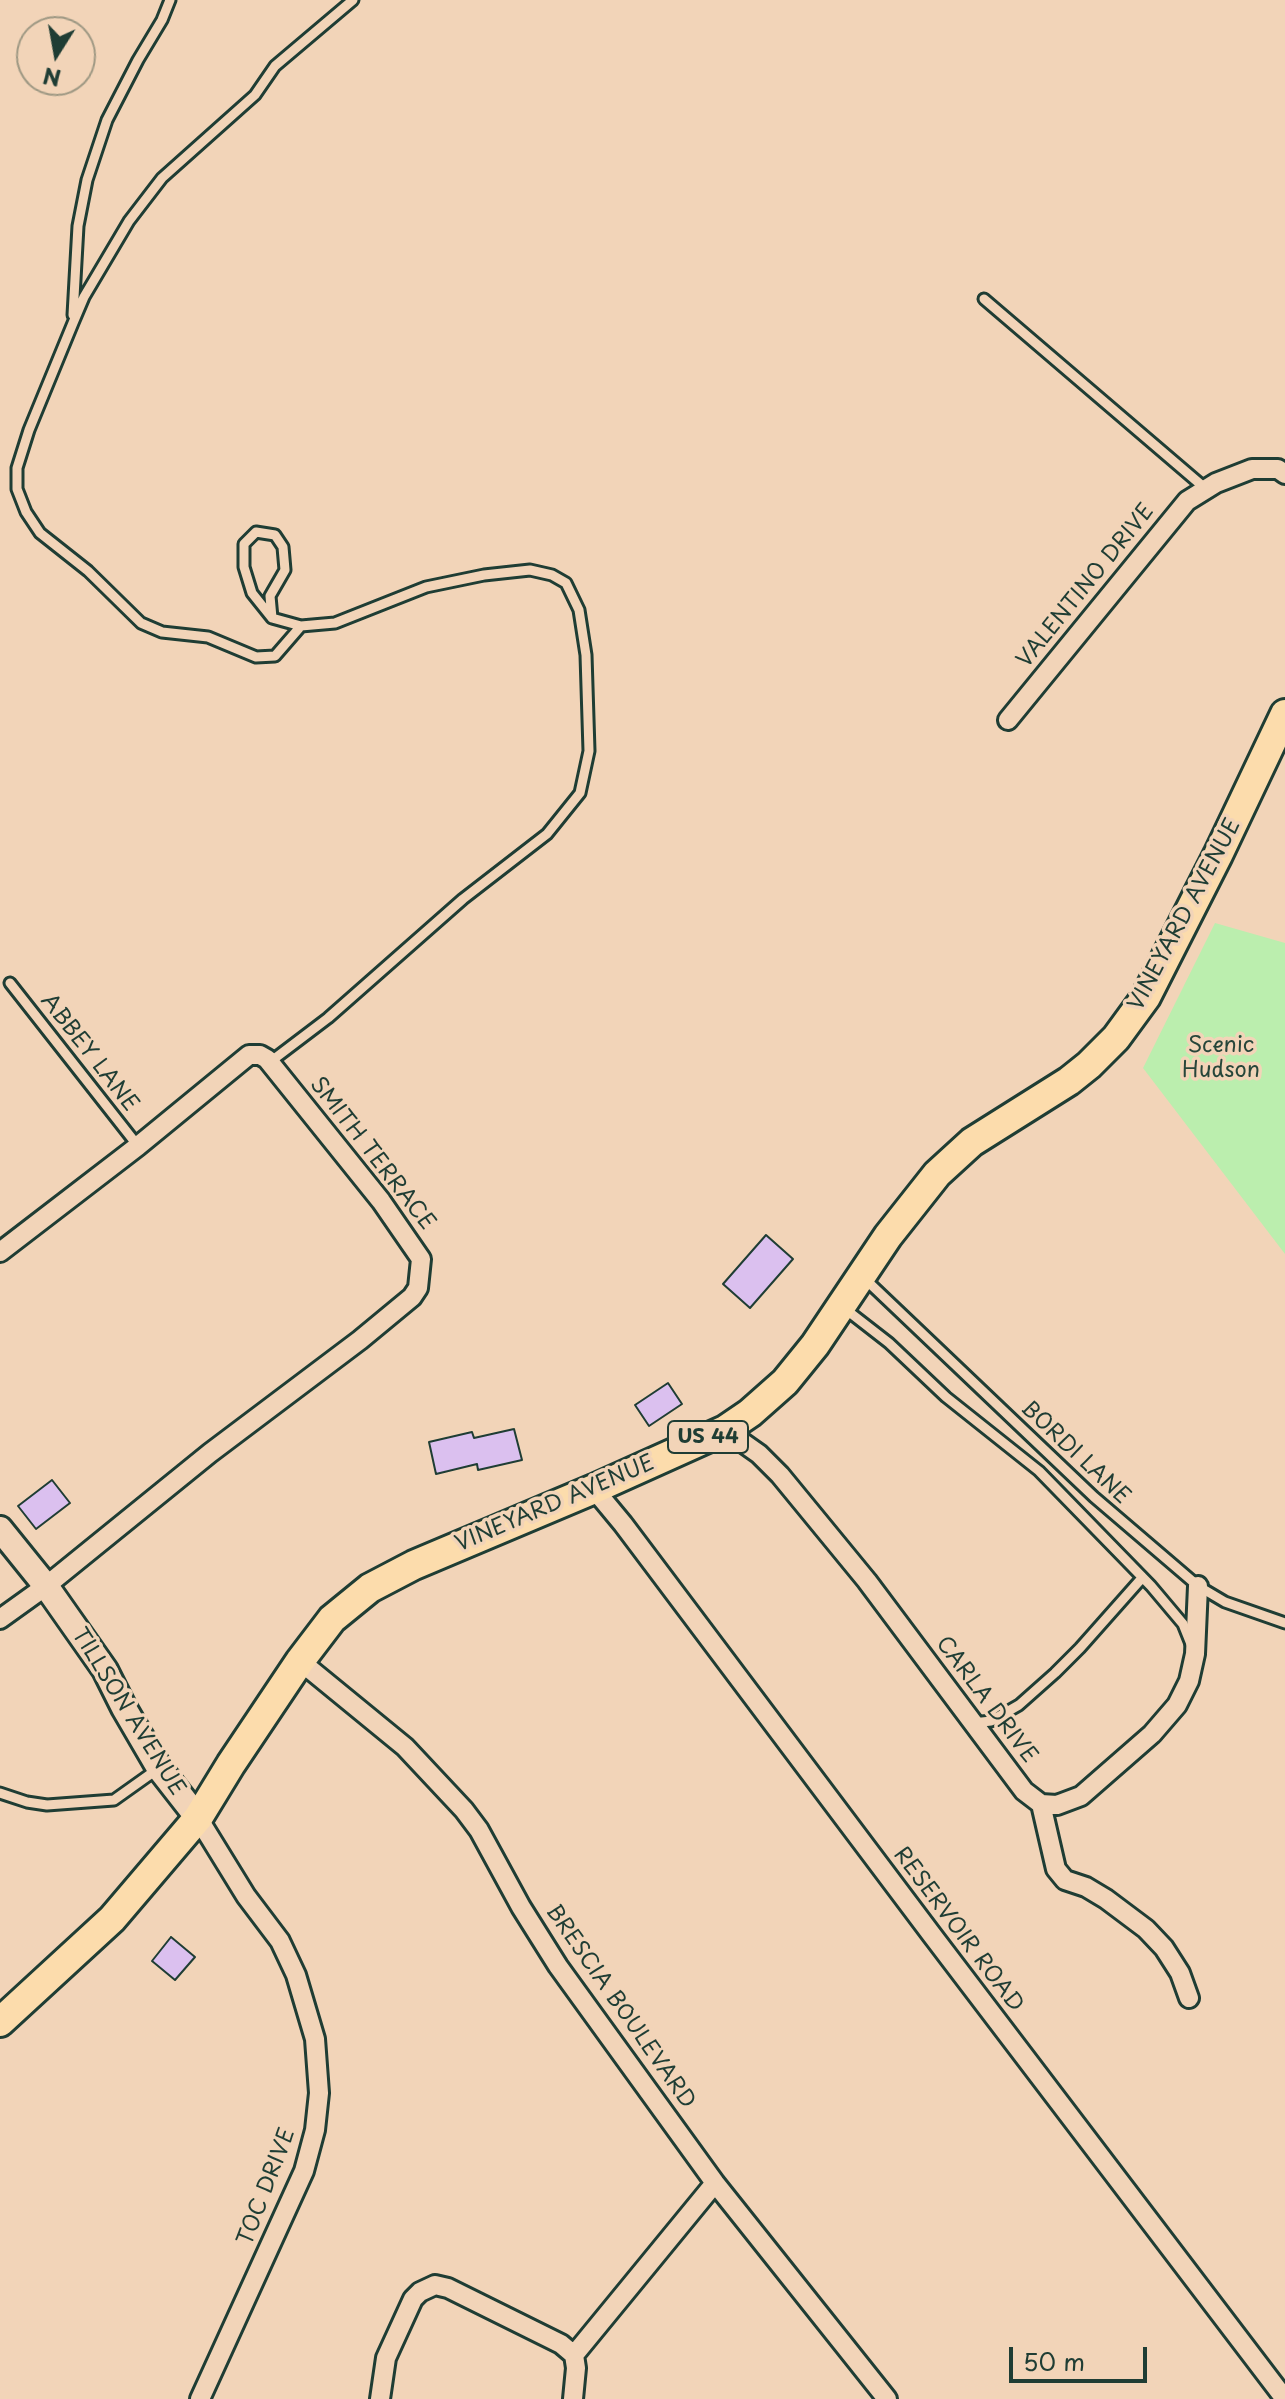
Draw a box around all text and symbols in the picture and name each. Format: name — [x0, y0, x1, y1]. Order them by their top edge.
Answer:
north arrow — [16, 16, 96, 96]
text: N — [40, 60, 63, 96]
street label: VALENTINO DRIVE — [1012, 499, 1160, 673]
street label: VINEYARD AVENUE — [1123, 815, 1247, 1015]
street label: ABBEY LANE — [35, 989, 143, 1117]
park label: Scenic Hudson — [1182, 1033, 1260, 1084]
street label: SMITH TERRACE — [304, 1072, 440, 1236]
street label: BORDI LANE — [1015, 1396, 1135, 1510]
road number: US 44 — [668, 1421, 748, 1453]
street label: VINEYARD AVENUE — [452, 1450, 658, 1558]
street label: TILLSON AVENUE — [66, 1623, 190, 1801]
street label: CARLA DRIVE — [930, 1631, 1042, 1769]
street label: RESERVOIR ROAD — [888, 1843, 1028, 2017]
street label: BRESCIA BOULEVARD — [540, 1900, 700, 2114]
street label: TOC DRIVE — [233, 2125, 301, 2249]
scale bar — [1013, 2331, 1151, 2381]
text: 50 m — [1023, 2343, 1085, 2379]

